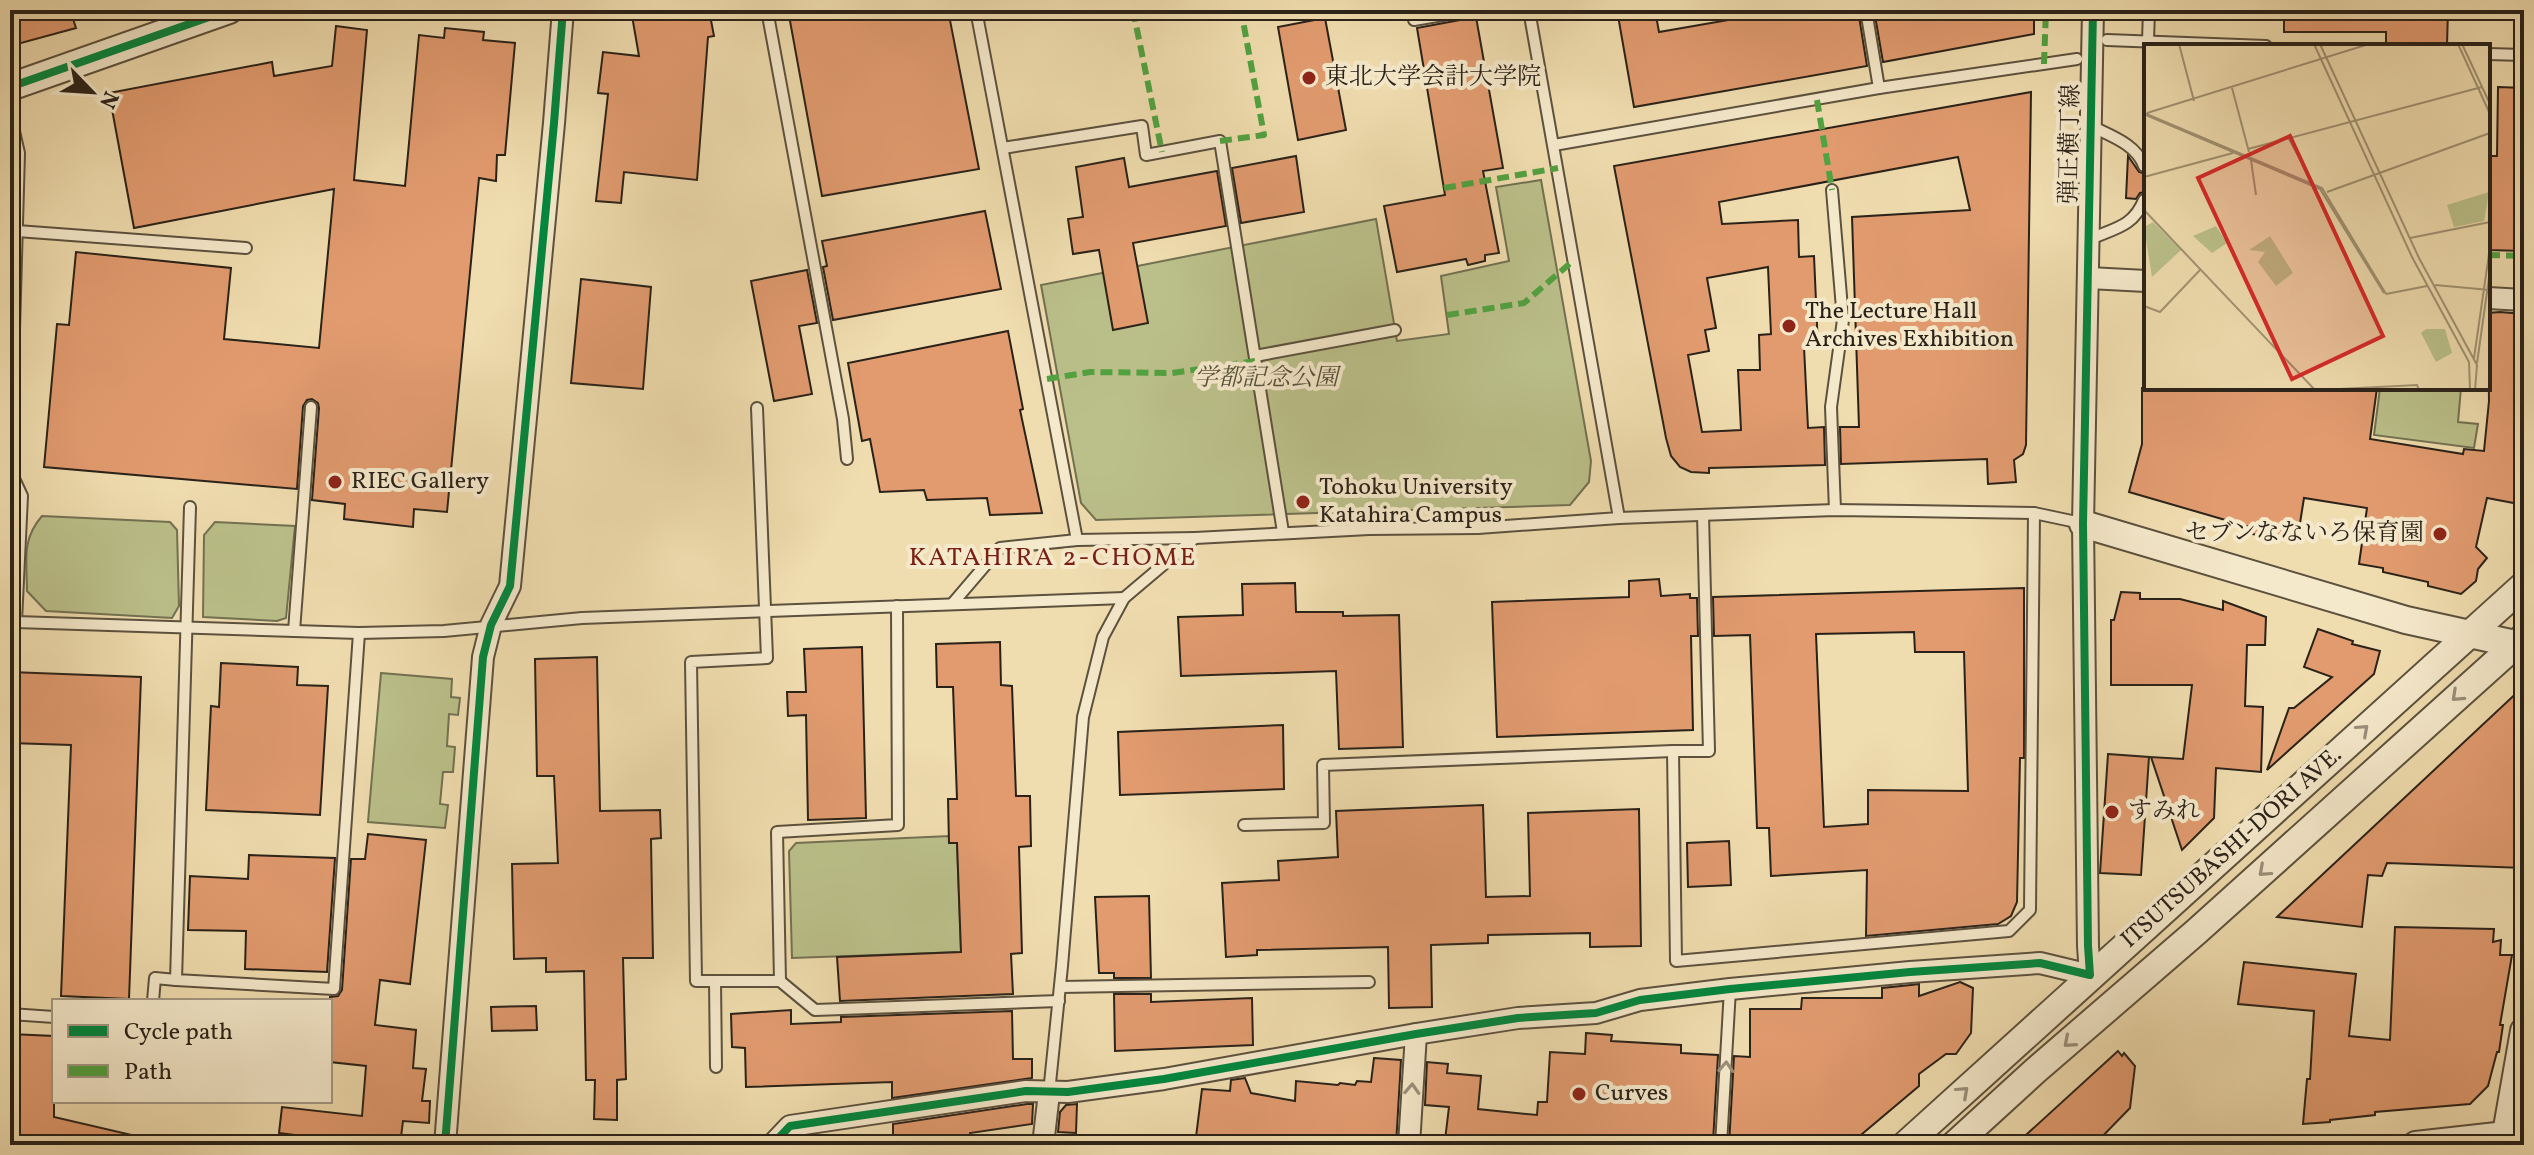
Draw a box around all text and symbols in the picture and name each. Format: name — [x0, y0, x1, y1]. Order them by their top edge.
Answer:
inset map — [2144, 44, 2490, 390]
north arrow — [52, 52, 132, 132]
place label: 東北大学会計大学院 — [1325, 61, 1541, 95]
marker: 東北大学会計大学院 — [1300, 69, 1318, 87]
street label: 弾正横丁線 — [2053, 84, 2089, 204]
text: N — [90, 86, 125, 113]
place label: The Lecture Hall Archives Exhibition — [1805, 295, 2014, 357]
marker: The Lecture Hall Archives Exhibition — [1780, 317, 1798, 335]
park label: 学都記念公園 — [1194, 362, 1342, 396]
place label: RIEC Gallery — [351, 465, 489, 499]
place label: Tohoku University Katahira Campus — [1319, 471, 1513, 533]
marker: RIEC Gallery — [326, 473, 344, 491]
marker: Tohoku University Katahira Campus — [1294, 493, 1312, 511]
place label: セブンなないろ保育園 — [2185, 517, 2424, 551]
marker: セブンなないろ保育園 — [2431, 525, 2449, 543]
district label: KATAHIRA 2-CHOME — [909, 540, 1197, 576]
one-way arrow — [2452, 687, 2467, 701]
one-way arrow — [2354, 726, 2369, 740]
street label: ITSUTSUBASHI-DORI AVE. — [2114, 739, 2350, 957]
place label: すみれ — [2128, 795, 2200, 829]
marker: すみれ — [2103, 803, 2121, 821]
one-way arrow — [2259, 861, 2274, 875]
legend — [52, 999, 332, 1103]
text: Cycle path — [124, 1016, 233, 1050]
one-way arrow — [2063, 1032, 2078, 1047]
text: Path — [124, 1056, 172, 1090]
one-way arrow — [1717, 1060, 1734, 1073]
place label: Curves — [1595, 1077, 1668, 1111]
one-way arrow — [1404, 1083, 1421, 1095]
marker: Curves — [1570, 1085, 1588, 1103]
one-way arrow — [1953, 1088, 1968, 1102]

